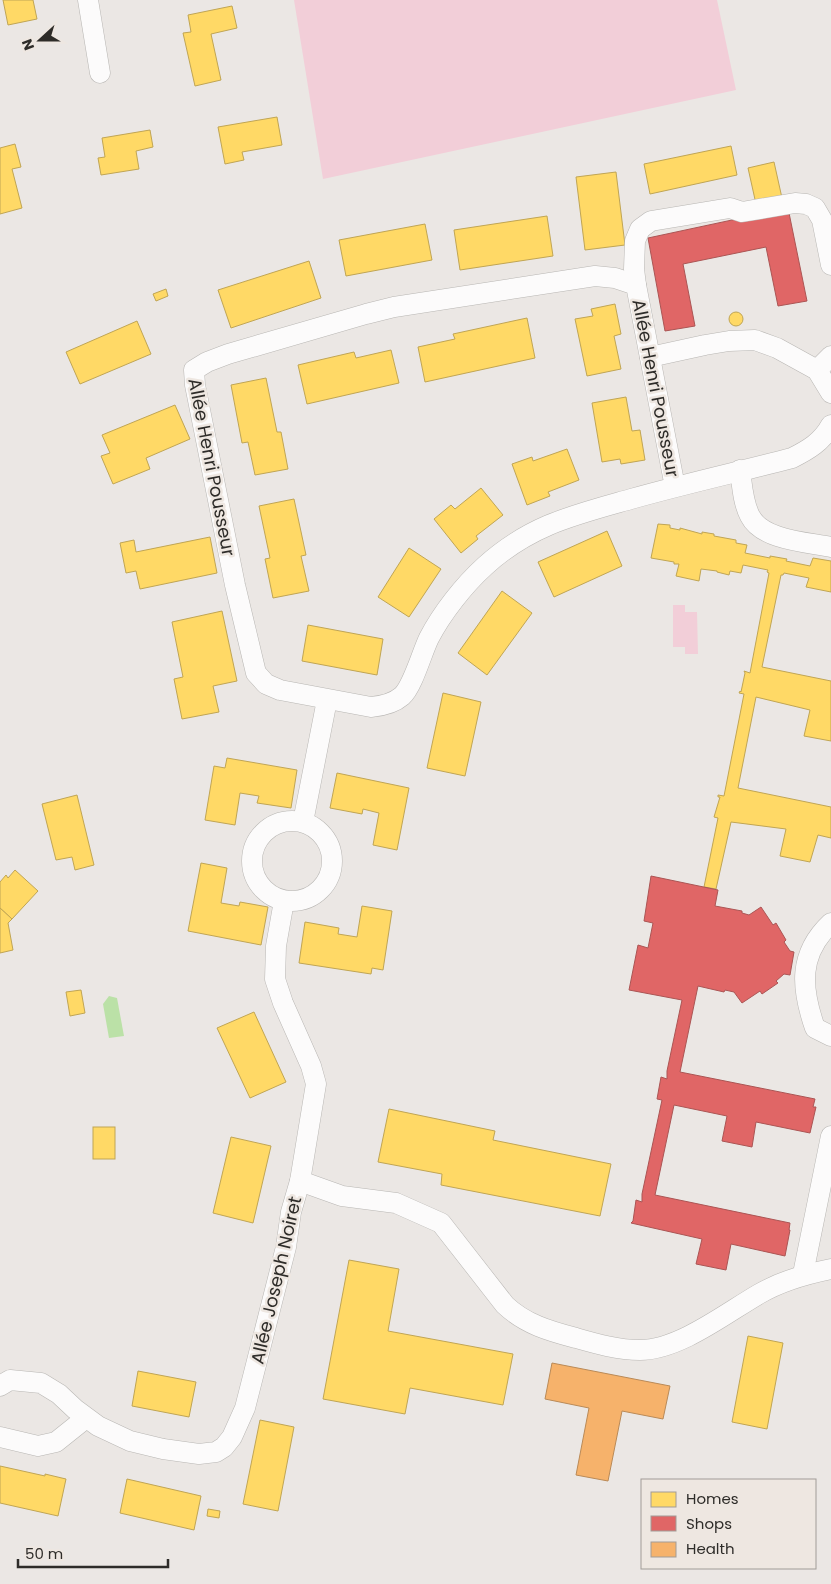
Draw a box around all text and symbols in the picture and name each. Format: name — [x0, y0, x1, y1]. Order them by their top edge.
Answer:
north arrow — [15, 15, 65, 65]
text: N — [17, 36, 39, 53]
street label: Allée Henri Pousseur — [626, 297, 686, 479]
street label: Allée Henri Pousseur — [182, 376, 242, 558]
street label: Allée Joseph Noiret — [245, 1194, 307, 1366]
legend — [641, 1479, 816, 1569]
text: Homes — [686, 1488, 739, 1509]
text: Shops — [686, 1513, 732, 1534]
scale bar — [18, 1536, 168, 1568]
text: Health — [686, 1538, 735, 1559]
text: 50 m — [25, 1543, 63, 1564]

